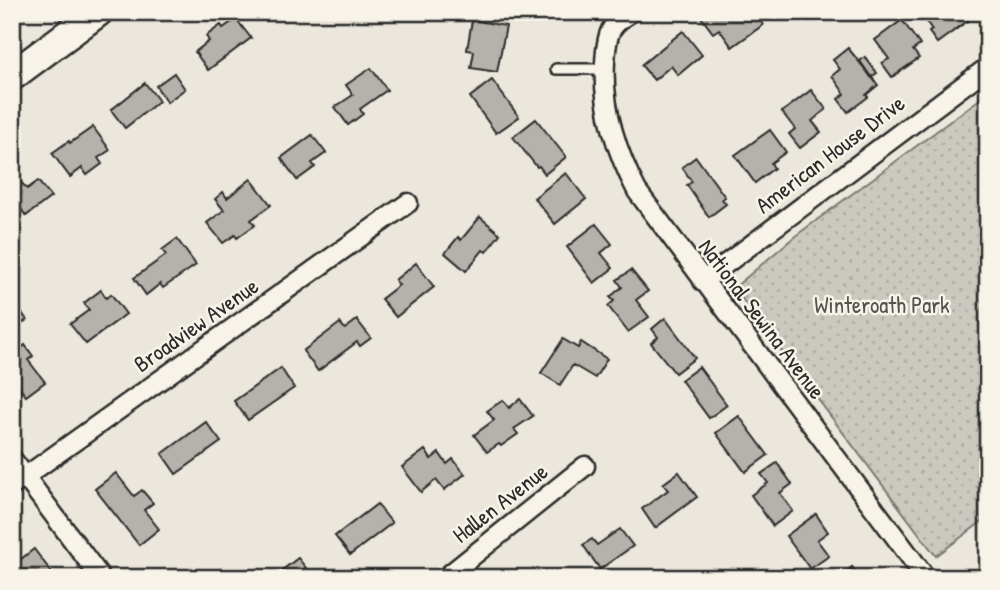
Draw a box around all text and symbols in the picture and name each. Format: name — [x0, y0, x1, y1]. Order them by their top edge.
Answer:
street label: American House Drive — [749, 87, 911, 220]
street label: National Sewina Avenue — [692, 232, 833, 405]
street label: Broadview Avenue — [127, 270, 264, 379]
park label: Winteroath Park — [814, 289, 950, 320]
street label: Hallen Avenue — [446, 456, 554, 550]

